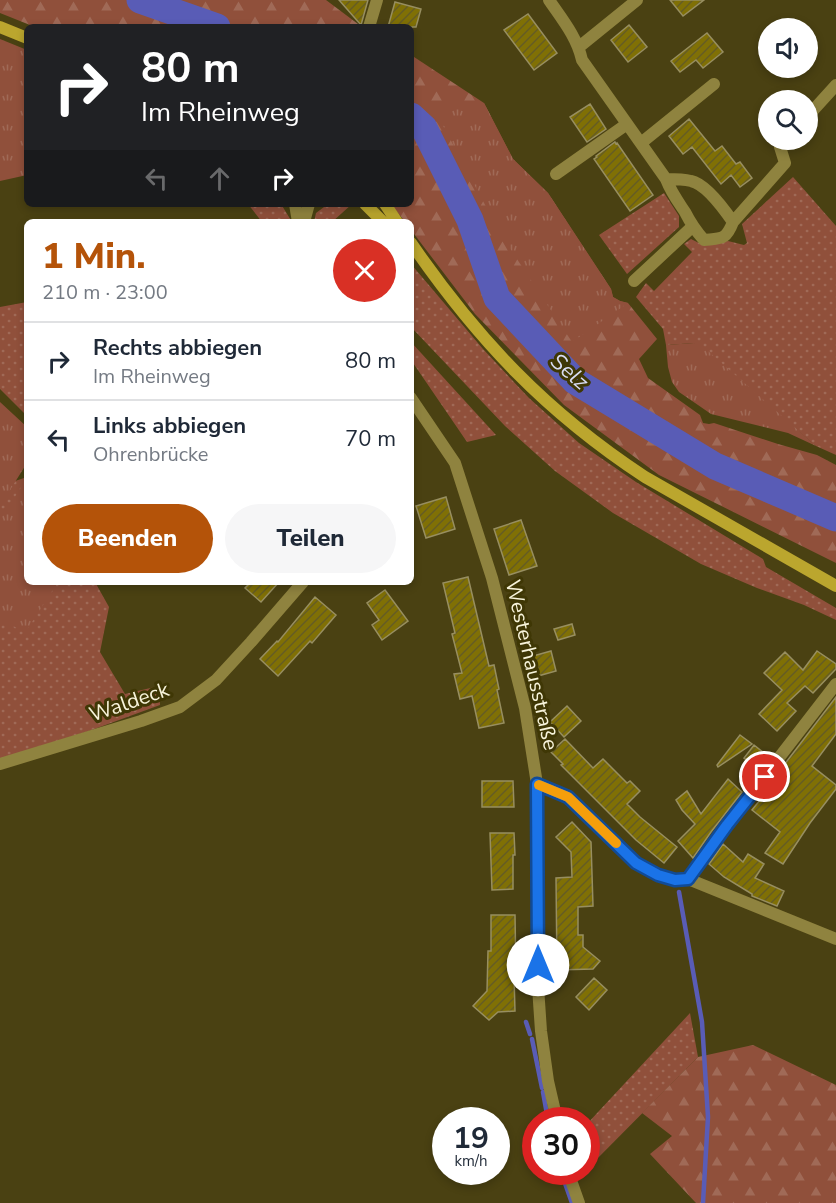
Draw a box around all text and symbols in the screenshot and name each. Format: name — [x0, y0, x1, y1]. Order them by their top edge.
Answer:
map controls — [758, 18, 818, 150]
button: sound — [758, 18, 818, 78]
text: 80 m — [141, 40, 240, 97]
icon: right — [42, 48, 120, 126]
button: search — [758, 90, 818, 150]
text: Im Rheinweg — [141, 94, 300, 131]
icon: left — [140, 162, 173, 195]
icon: ahead — [203, 162, 236, 195]
icon: right — [266, 162, 299, 195]
text: 1 Min. — [42, 232, 146, 281]
button: close — [333, 239, 396, 302]
text: 210 m · 23:00 — [42, 279, 168, 306]
text: Rechts abbiegen — [93, 333, 262, 363]
icon: right — [42, 345, 75, 378]
text: 80 m — [345, 346, 396, 376]
water label: Selz — [544, 347, 596, 397]
text: Im Rheinweg — [93, 363, 211, 390]
text: Links abbiegen — [93, 411, 246, 441]
icon: left — [42, 423, 75, 456]
text: 70 m — [345, 424, 396, 454]
text: Ohrenbrücke — [93, 441, 208, 468]
button: Beenden — [42, 504, 213, 573]
button: Teilen — [225, 504, 396, 573]
street label: Westerhausstraße — [499, 577, 565, 753]
street label: Waldeck — [85, 675, 173, 729]
pin — [739, 751, 790, 802]
icon: arrive — [748, 760, 781, 793]
position arrow — [506, 933, 570, 997]
speed limit sign: 30 — [522, 1107, 600, 1185]
text: 19 — [453, 1118, 489, 1159]
text: km/h — [454, 1151, 488, 1171]

